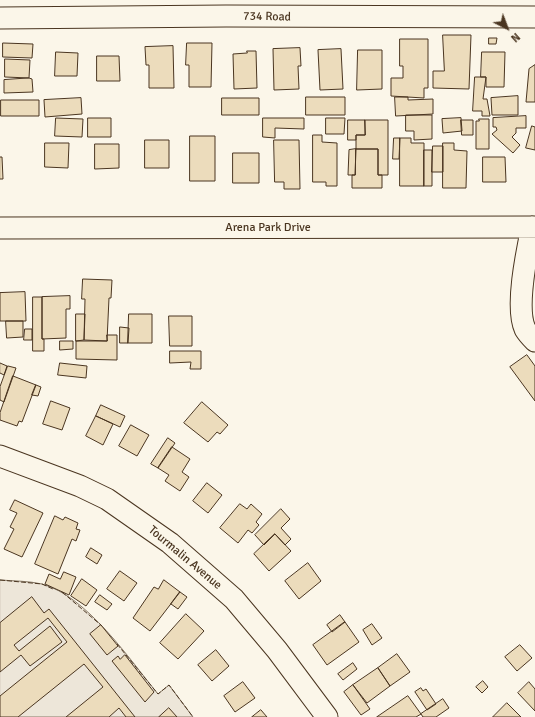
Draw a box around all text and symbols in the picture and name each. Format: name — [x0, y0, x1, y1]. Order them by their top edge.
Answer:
north arrow — [487, 8, 527, 48]
street label: 734 Road — [243, 9, 291, 25]
text: N — [508, 30, 523, 45]
street label: Arena Park Drive — [225, 221, 311, 235]
street label: Tourmalin Avenue — [145, 523, 225, 593]

